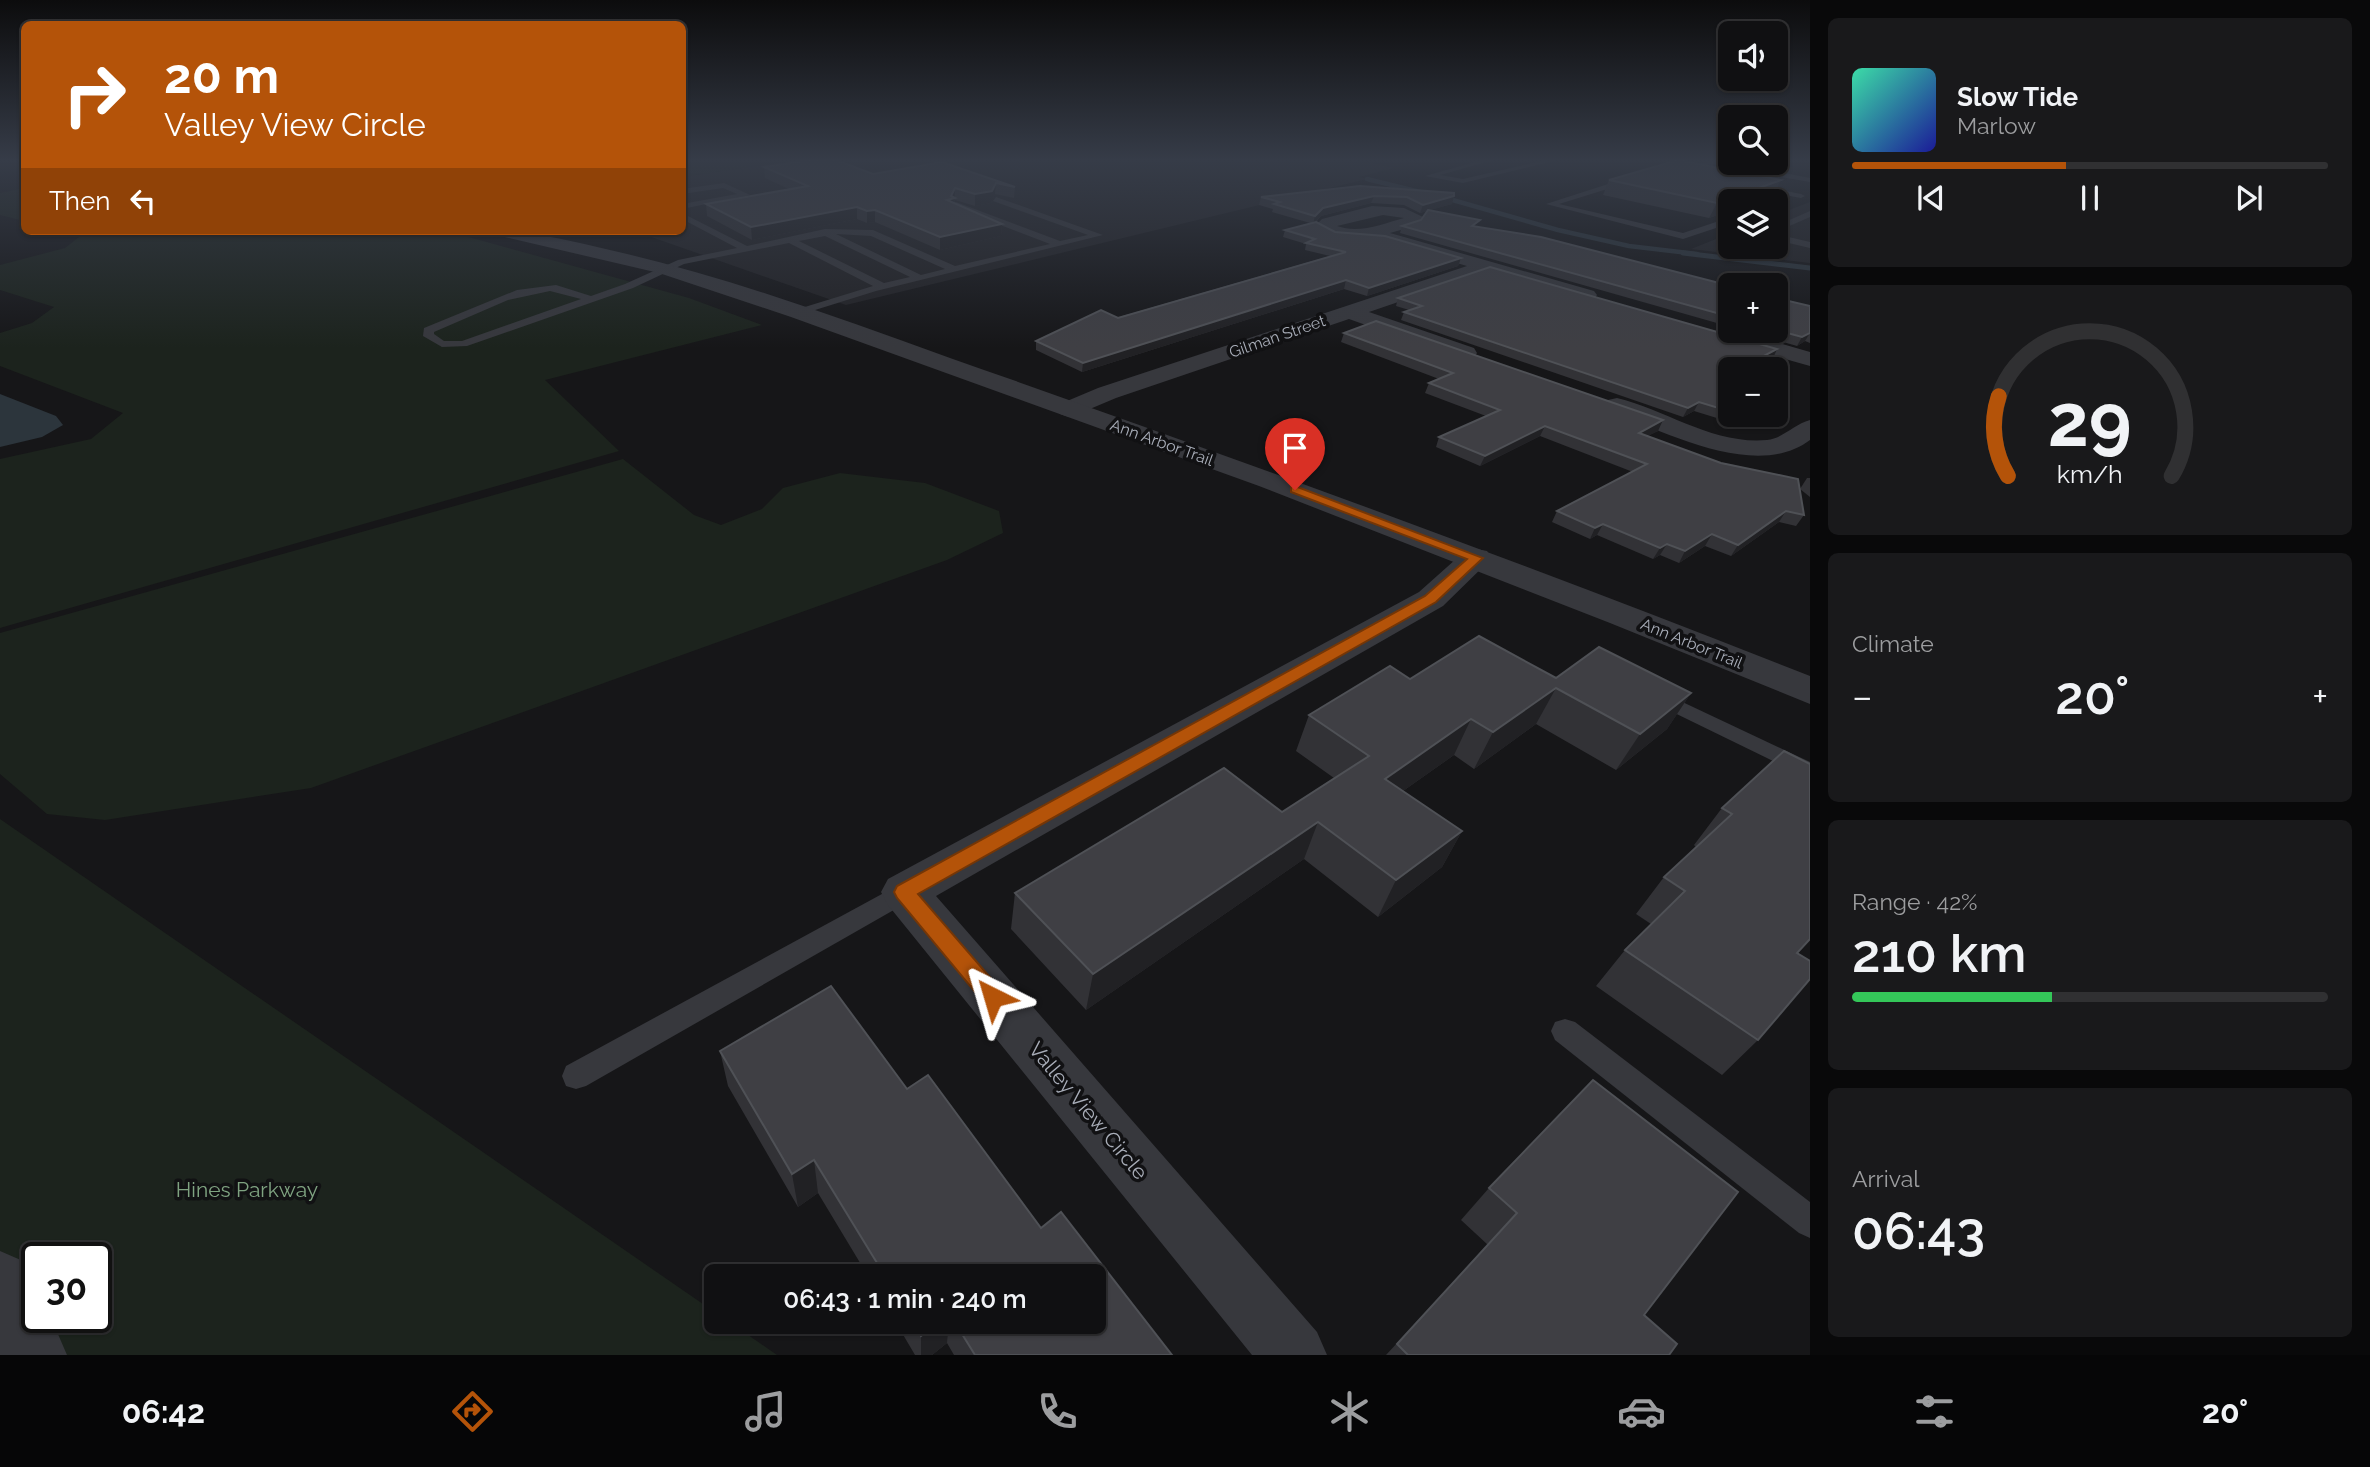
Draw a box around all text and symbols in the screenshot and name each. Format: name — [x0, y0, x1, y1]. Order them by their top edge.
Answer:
map controls — [1718, 21, 1788, 427]
button: sound — [1718, 21, 1788, 91]
text: 20 m — [164, 47, 279, 104]
icon: right — [49, 49, 140, 140]
text: Slow Tide — [1957, 82, 2078, 112]
button: search — [1718, 105, 1788, 175]
text: Valley View Circle — [164, 106, 426, 143]
text: Marlow — [1957, 112, 2036, 139]
icon: previous — [1912, 179, 1950, 217]
icon: pause — [2071, 179, 2109, 217]
icon: next — [2230, 179, 2268, 217]
icon: left — [124, 182, 162, 220]
text: Then — [49, 186, 110, 216]
button: layers — [1718, 189, 1788, 259]
button: + — [1718, 273, 1788, 343]
street label: Gilman Street — [1227, 311, 1328, 362]
button: − — [1718, 357, 1788, 427]
text: 29 — [2048, 379, 2132, 464]
street label: Ann Arbor Trail — [1108, 415, 1217, 470]
pin — [1265, 418, 1325, 490]
icon: arrive — [1276, 429, 1314, 467]
text: km/h — [2057, 459, 2123, 489]
street label: Ann Arbor Trail — [1638, 614, 1746, 673]
text: Climate — [1852, 630, 1934, 657]
text: 20° — [2055, 665, 2129, 726]
text: − — [1852, 674, 1872, 719]
text: + — [2312, 674, 2328, 719]
text: Range · 42% — [1852, 888, 1978, 915]
text: 210 km — [1852, 923, 2027, 984]
position arrow — [956, 960, 1030, 1034]
street label: Valley View Circle — [1024, 1037, 1153, 1185]
text: Arrival — [1852, 1165, 1919, 1192]
park label: Hines Parkway — [176, 1177, 318, 1202]
text: 06:43 — [1852, 1200, 1985, 1261]
speed limit sign: 30 — [21, 1242, 112, 1333]
text: 06:43 · 1 min · 240 m — [783, 1284, 1027, 1314]
icon: directions — [448, 1387, 497, 1436]
icon: music — [741, 1387, 790, 1436]
icon: phone — [1033, 1387, 1082, 1436]
icon: climate — [1325, 1387, 1374, 1436]
icon: car — [1617, 1387, 1666, 1436]
icon: filters — [1910, 1387, 1959, 1436]
text: 06:42 — [122, 1393, 205, 1430]
text: 20° — [2202, 1393, 2248, 1430]

